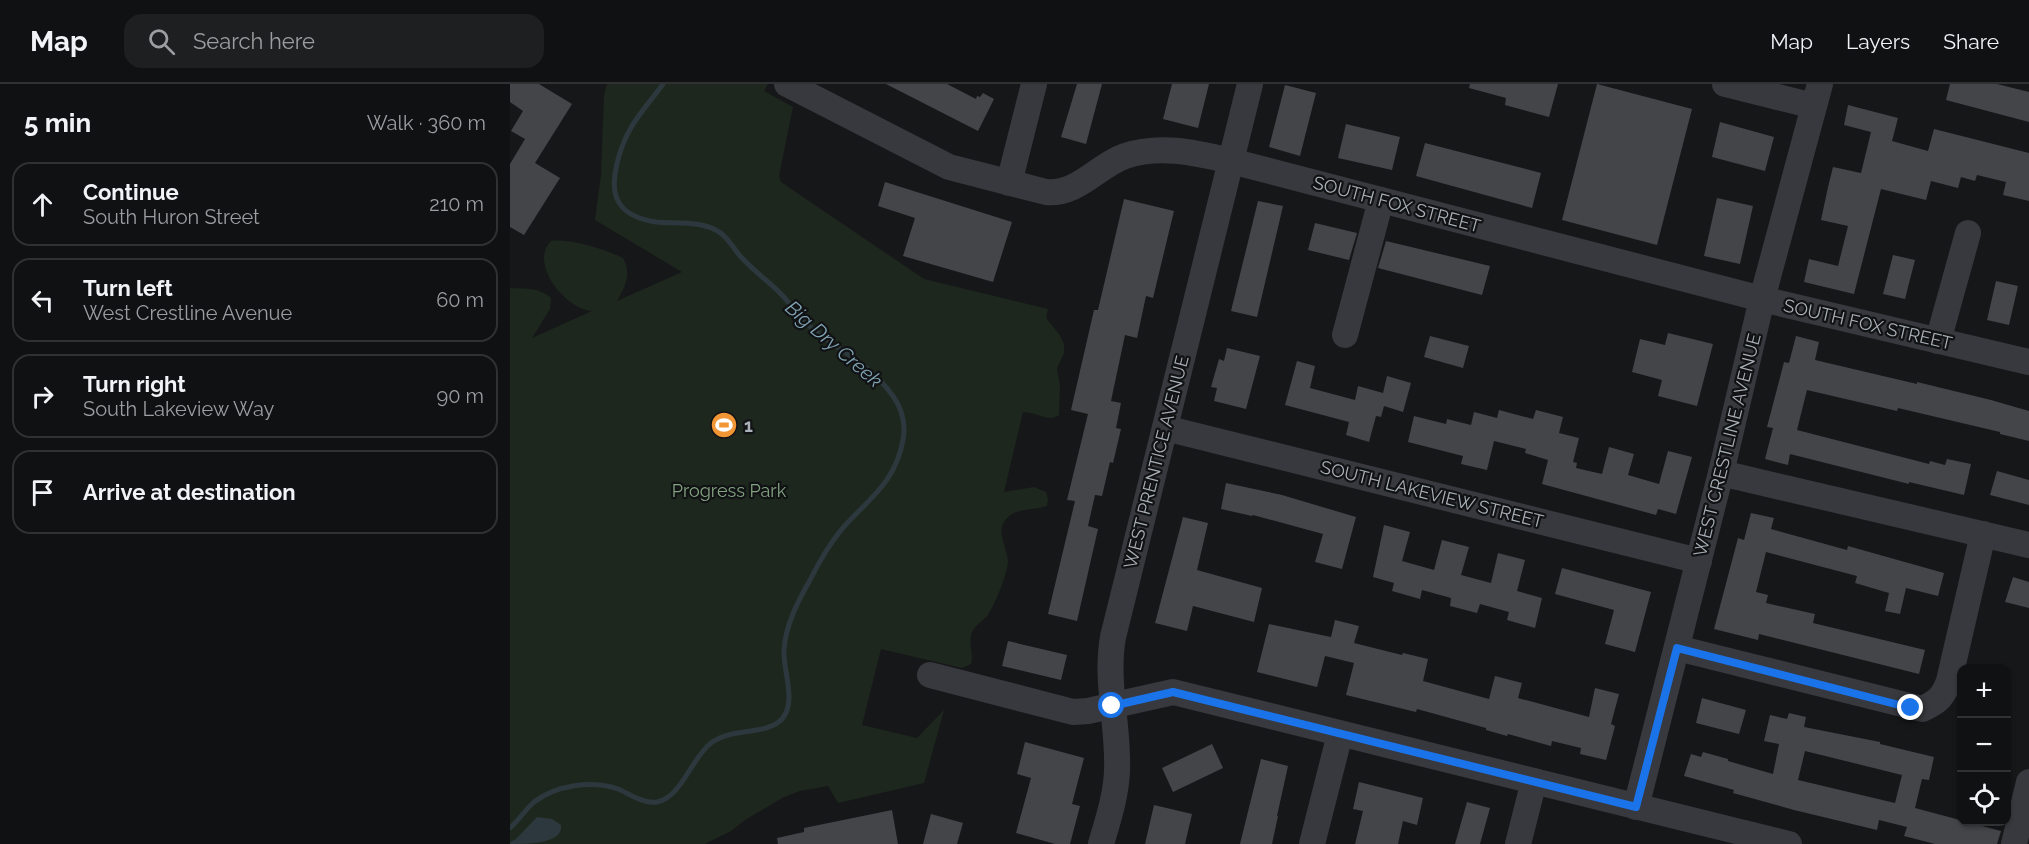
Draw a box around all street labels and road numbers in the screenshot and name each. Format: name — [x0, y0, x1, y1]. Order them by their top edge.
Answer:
street label: SOUTH FOX STREET — [1311, 172, 1483, 236]
street label: SOUTH FOX STREET — [1782, 294, 1954, 354]
street label: WEST CRESTLINE AVENUE — [1689, 331, 1765, 559]
street label: WEST PRENTICE AVENUE — [1119, 353, 1193, 571]
street label: SOUTH LAKEVIEW STREET — [1318, 456, 1546, 532]

